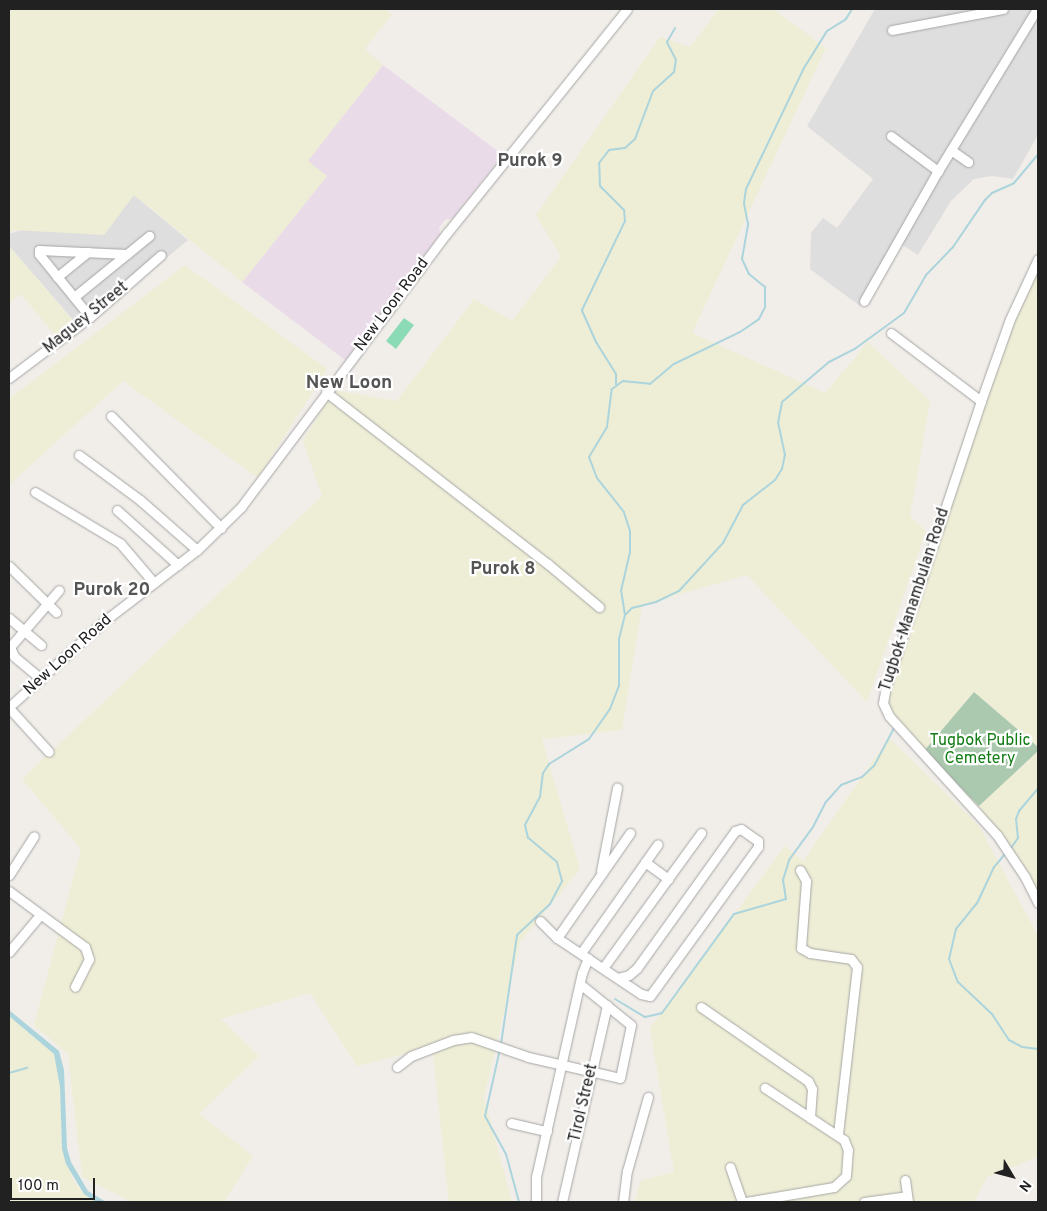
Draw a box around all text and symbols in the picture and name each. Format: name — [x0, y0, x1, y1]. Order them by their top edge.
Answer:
district label: Purok 9 — [497, 151, 563, 173]
street label: New Loon Road — [351, 255, 433, 355]
street label: Maguey Street — [40, 278, 132, 358]
district label: New Loon — [306, 373, 392, 395]
street label: Tugbok-Manambulan Road — [876, 506, 954, 694]
district label: Purok 8 — [470, 559, 536, 581]
district label: Purok 20 — [74, 580, 150, 602]
street label: New Loon Road — [20, 610, 116, 700]
park label: Tugbok Public Cemetery — [929, 731, 1031, 769]
street label: Tirol Street — [566, 1062, 602, 1144]
north arrow — [987, 1151, 1037, 1201]
scale bar — [12, 1168, 98, 1200]
text: N — [1015, 1176, 1034, 1194]
text: 100 m — [18, 1177, 59, 1196]

